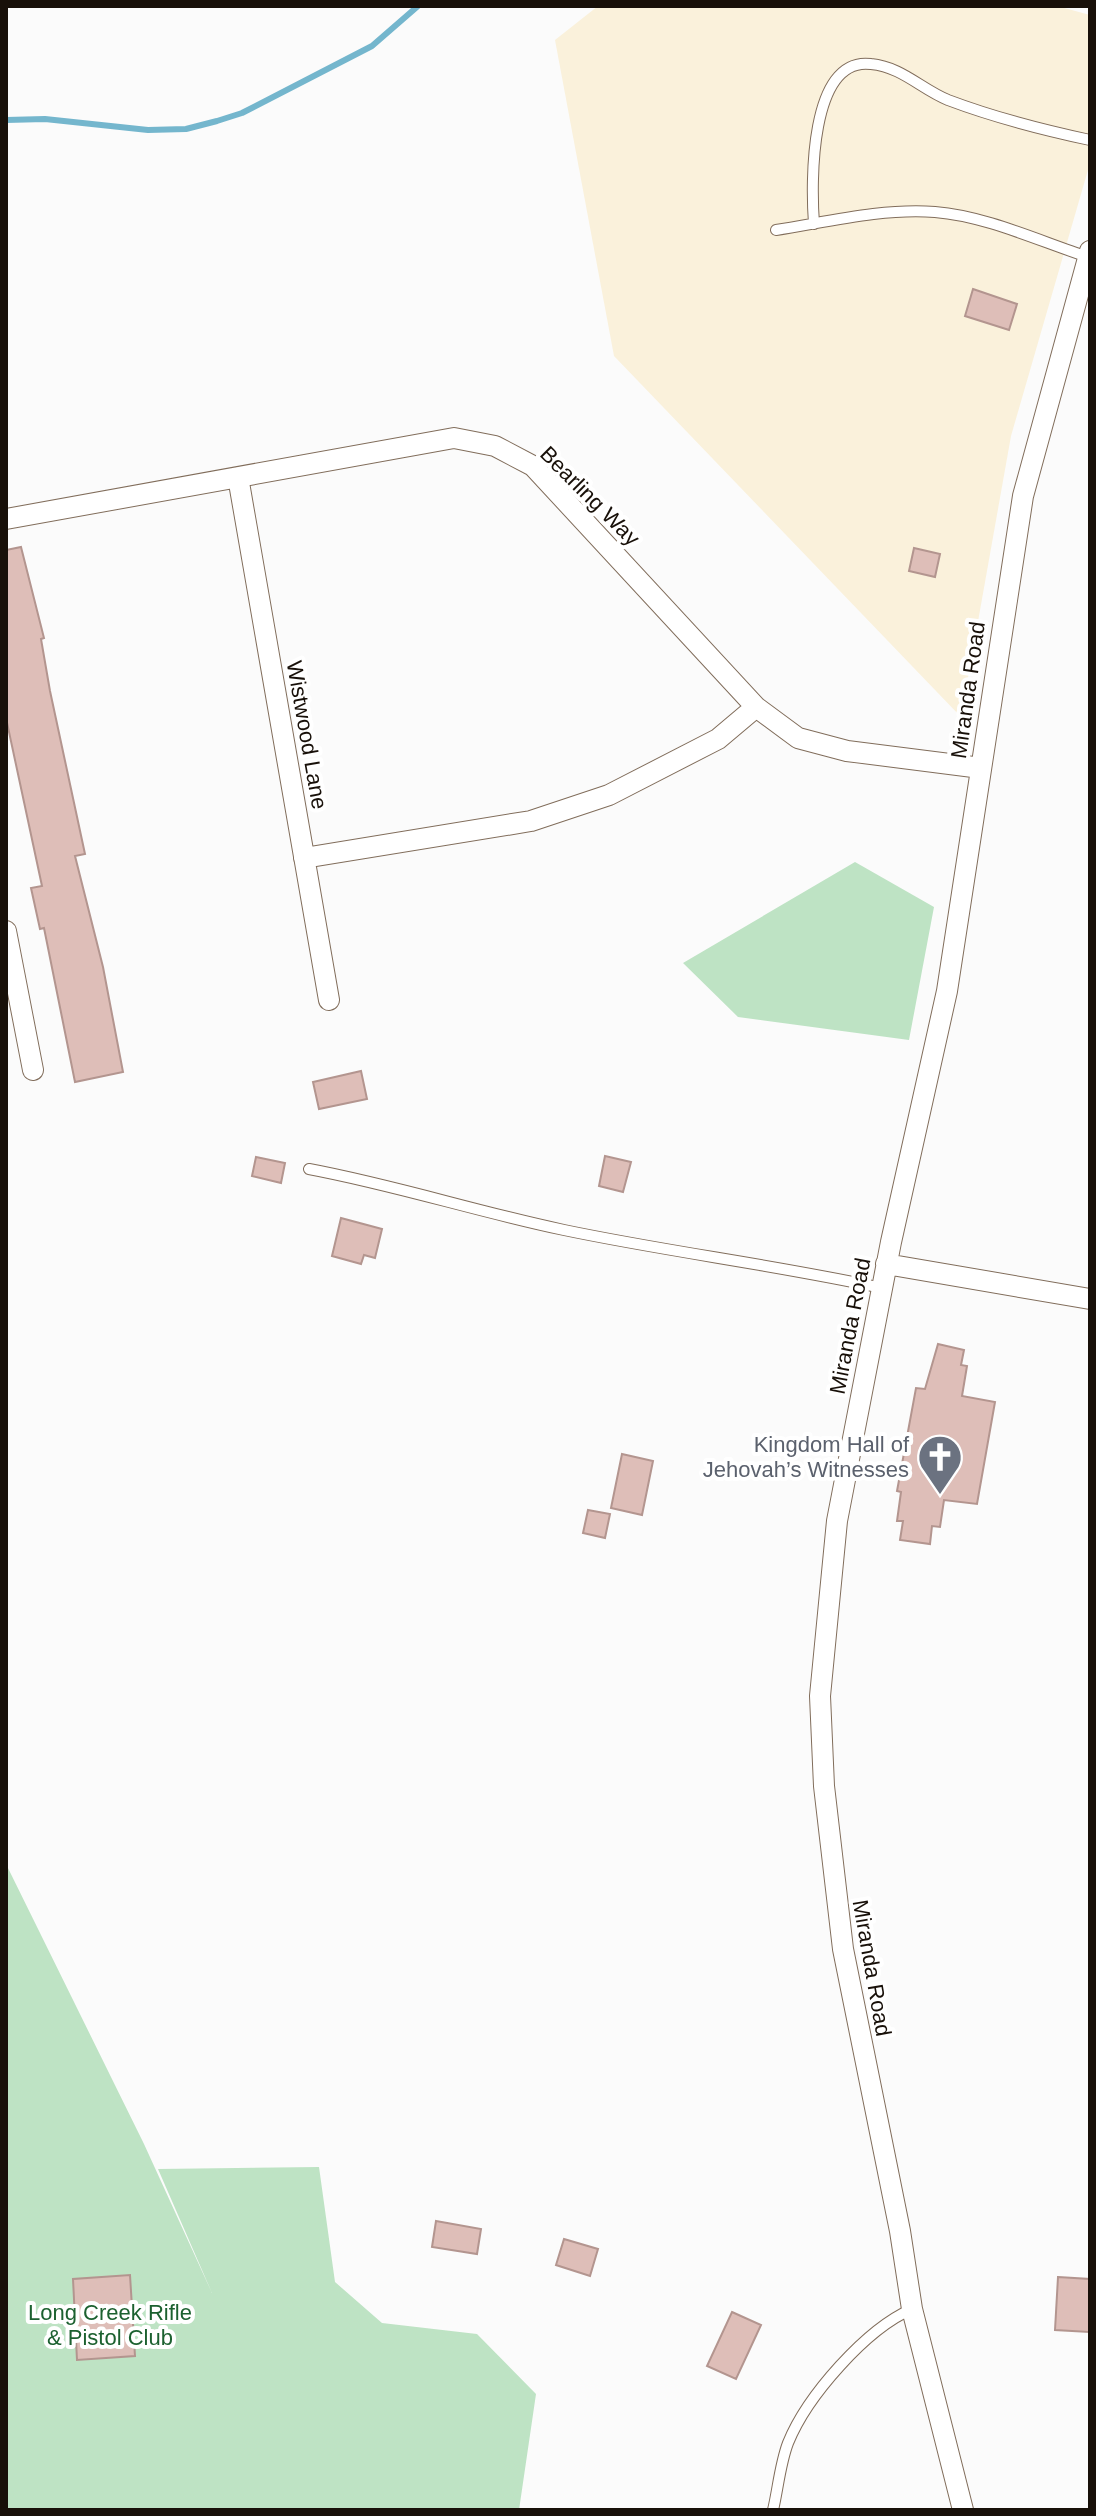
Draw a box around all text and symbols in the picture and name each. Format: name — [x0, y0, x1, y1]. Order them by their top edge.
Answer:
street label: Bearling Way — [535, 441, 645, 551]
street label: Miranda Road — [946, 620, 990, 760]
street label: Wistwood Lane — [282, 659, 332, 811]
street label: Miranda Road — [825, 1256, 875, 1396]
place label: Kingdom Hall of Jehovah’s Witnesses — [703, 1432, 910, 1482]
church icon: Kingdom Hall of Jehovah’s Witnesses — [916, 1433, 964, 1496]
street label: Miranda Road — [848, 1898, 896, 2038]
park label: Long Creek Rifle & Pistol Club — [28, 2300, 192, 2350]

